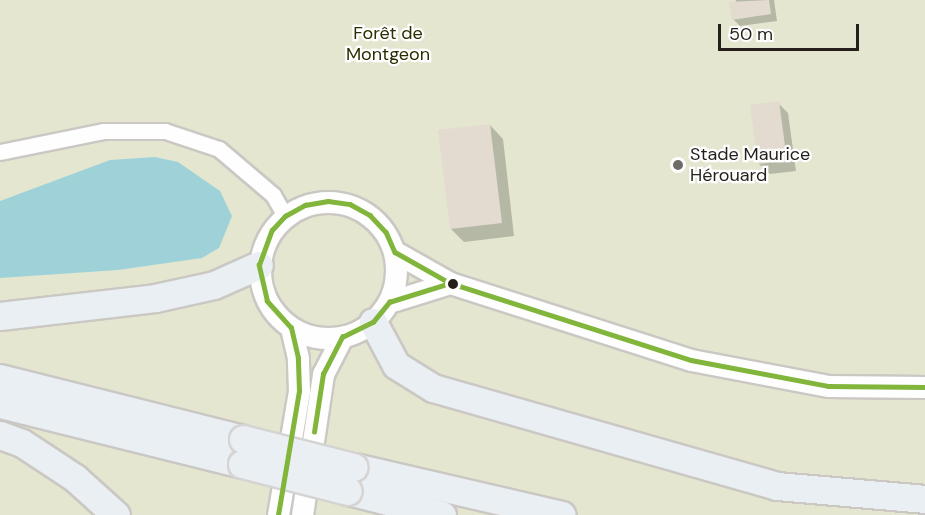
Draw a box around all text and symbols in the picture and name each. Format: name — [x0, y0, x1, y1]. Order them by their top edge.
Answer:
scale bar — [721, 12, 862, 50]
text: 50 m — [729, 22, 773, 46]
park label: Forêt de Montgeon — [346, 23, 430, 66]
place label: Stade Maurice Hérouard — [690, 144, 810, 186]
marker: Stade Maurice Hérouard — [671, 158, 685, 172]
unlabelled marker — [447, 278, 459, 290]

